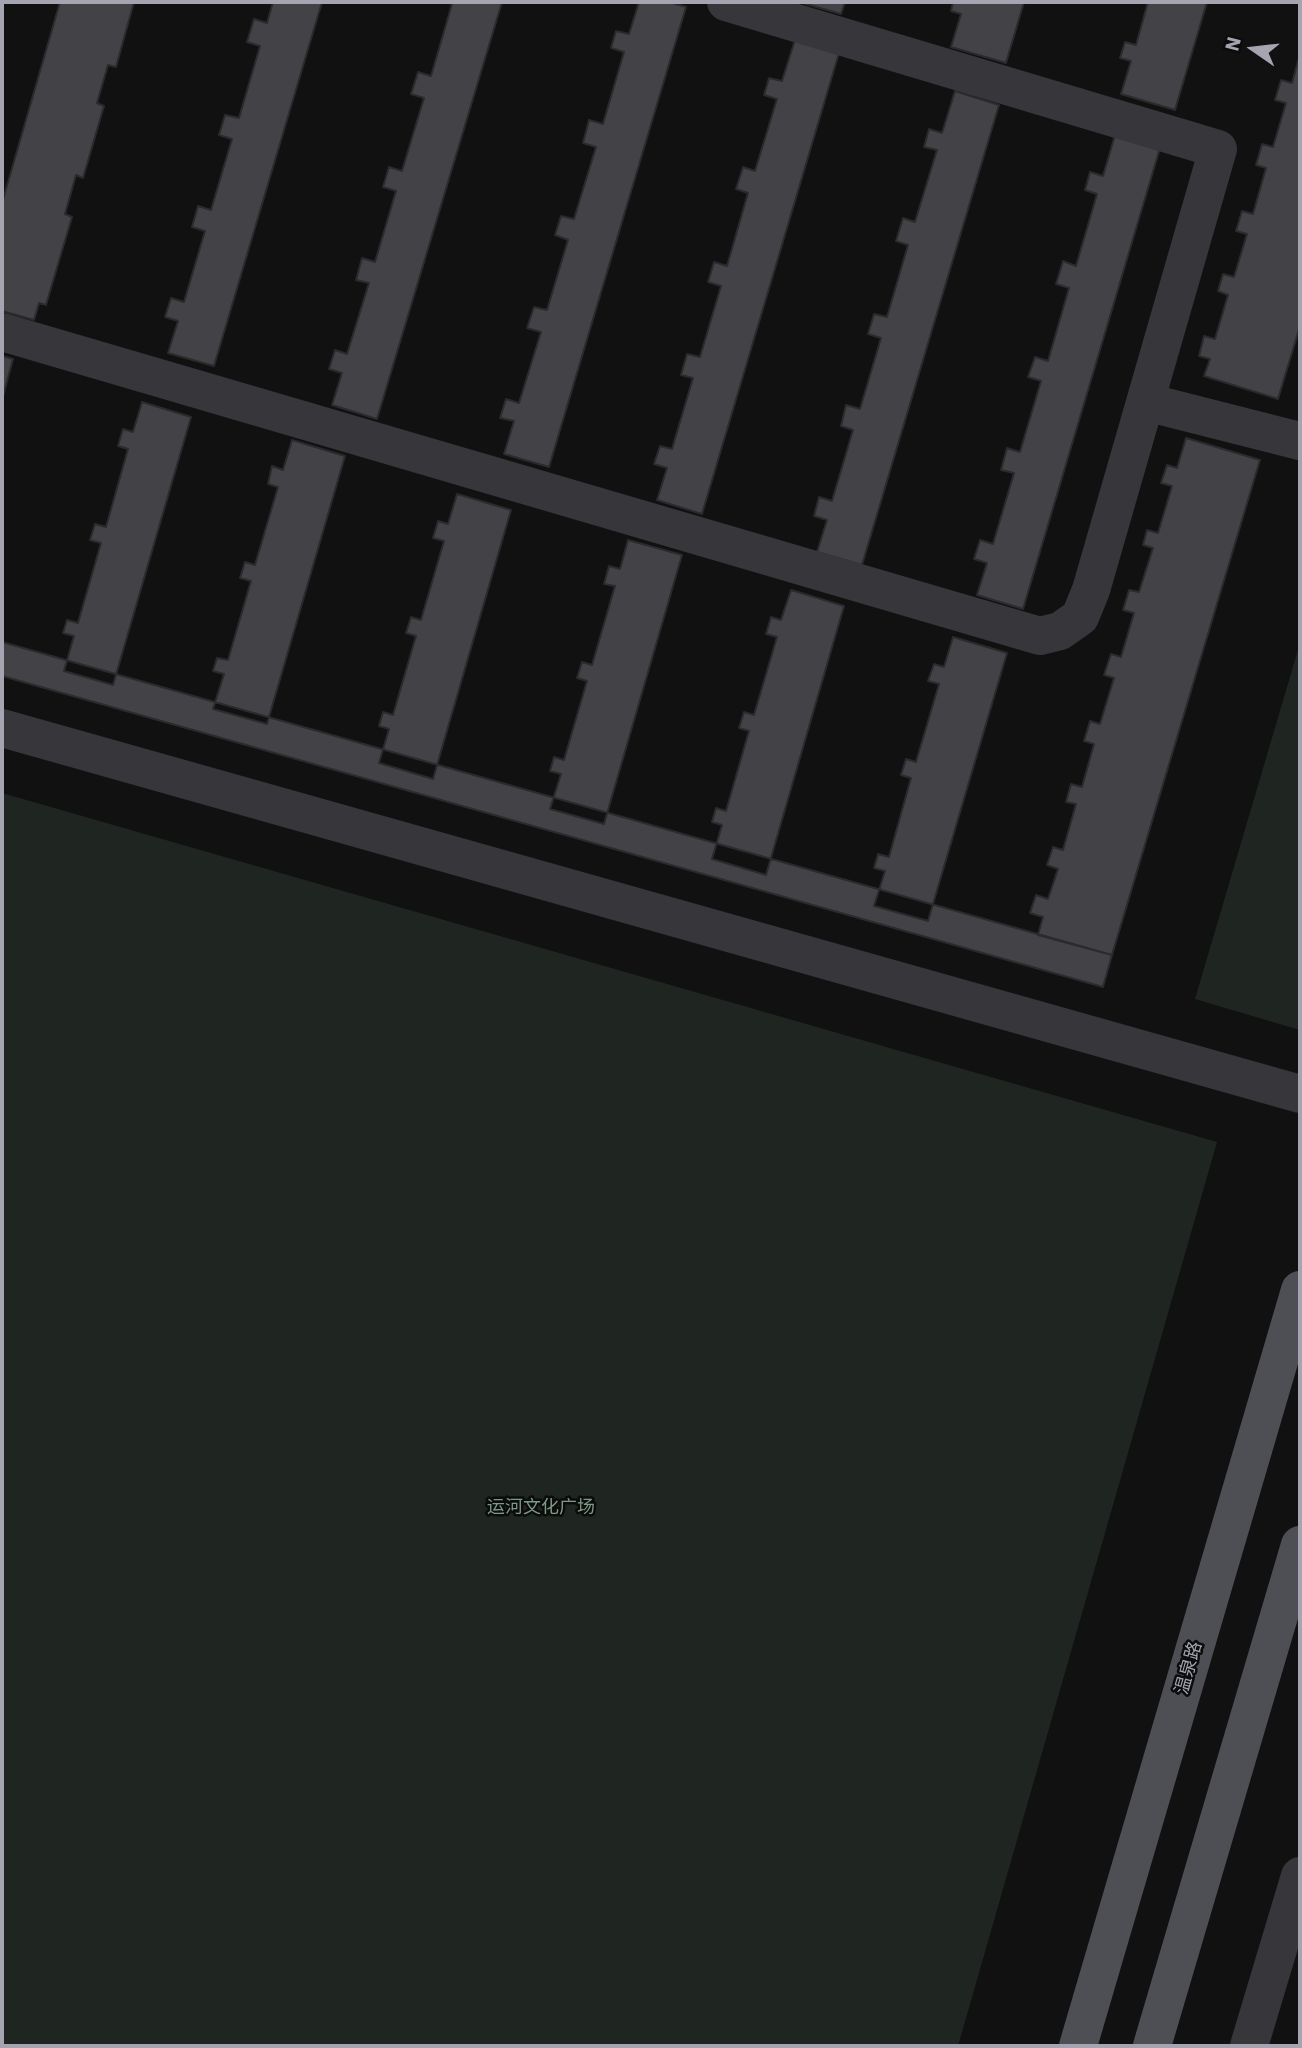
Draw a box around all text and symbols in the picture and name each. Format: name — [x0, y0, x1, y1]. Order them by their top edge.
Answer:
north arrow — [1218, 14, 1288, 84]
text: N — [1219, 34, 1246, 54]
park label: 运河文化广场 — [487, 1497, 595, 1519]
street label: 温泉路 — [1171, 1639, 1207, 1697]

